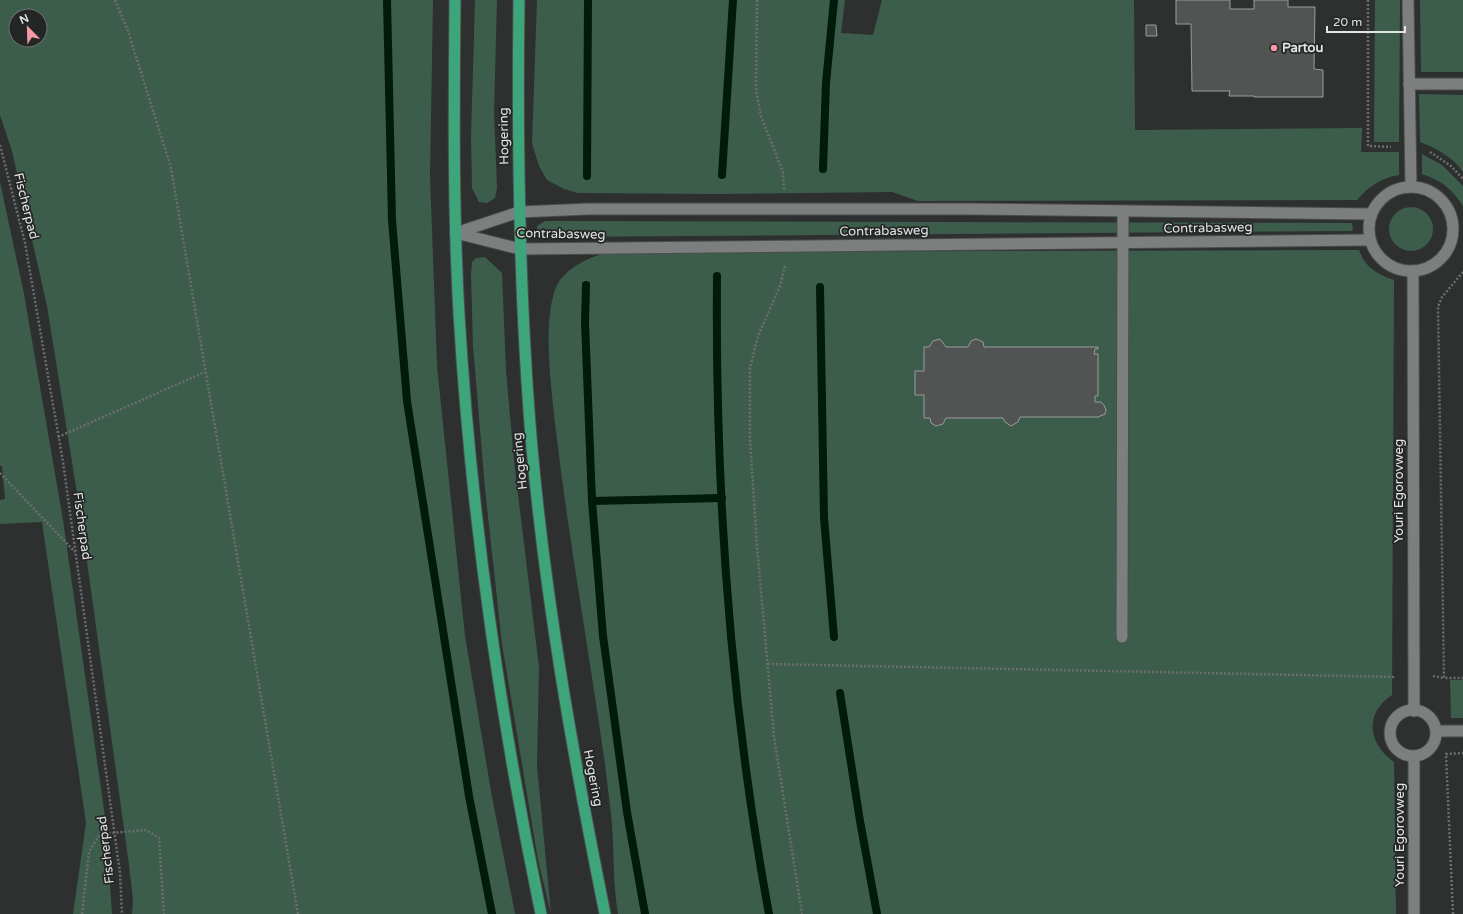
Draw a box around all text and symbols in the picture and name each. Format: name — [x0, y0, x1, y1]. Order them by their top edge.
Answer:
north arrow — [8, 8, 48, 48]
scale bar — [1327, 8, 1405, 34]
text: N — [18, 12, 31, 27]
text: 20 m — [1333, 15, 1362, 29]
place label: Partou — [1282, 40, 1323, 56]
marker: Partou — [1269, 43, 1279, 53]
street label: Hogering — [496, 107, 512, 165]
street label: Fischerpad — [10, 171, 42, 241]
street label: Contrabasweg — [1163, 219, 1253, 237]
street label: Contrabasweg — [839, 222, 929, 240]
street label: Contrabasweg — [516, 225, 606, 243]
street label: Hogering — [509, 432, 531, 490]
street label: Youri Egorovweg — [1391, 439, 1407, 543]
street label: Fischerpad — [69, 491, 95, 561]
street label: Hogering — [580, 748, 606, 808]
street label: Youri Egorovweg — [1392, 783, 1408, 887]
street label: Fischerpad — [94, 815, 118, 885]

